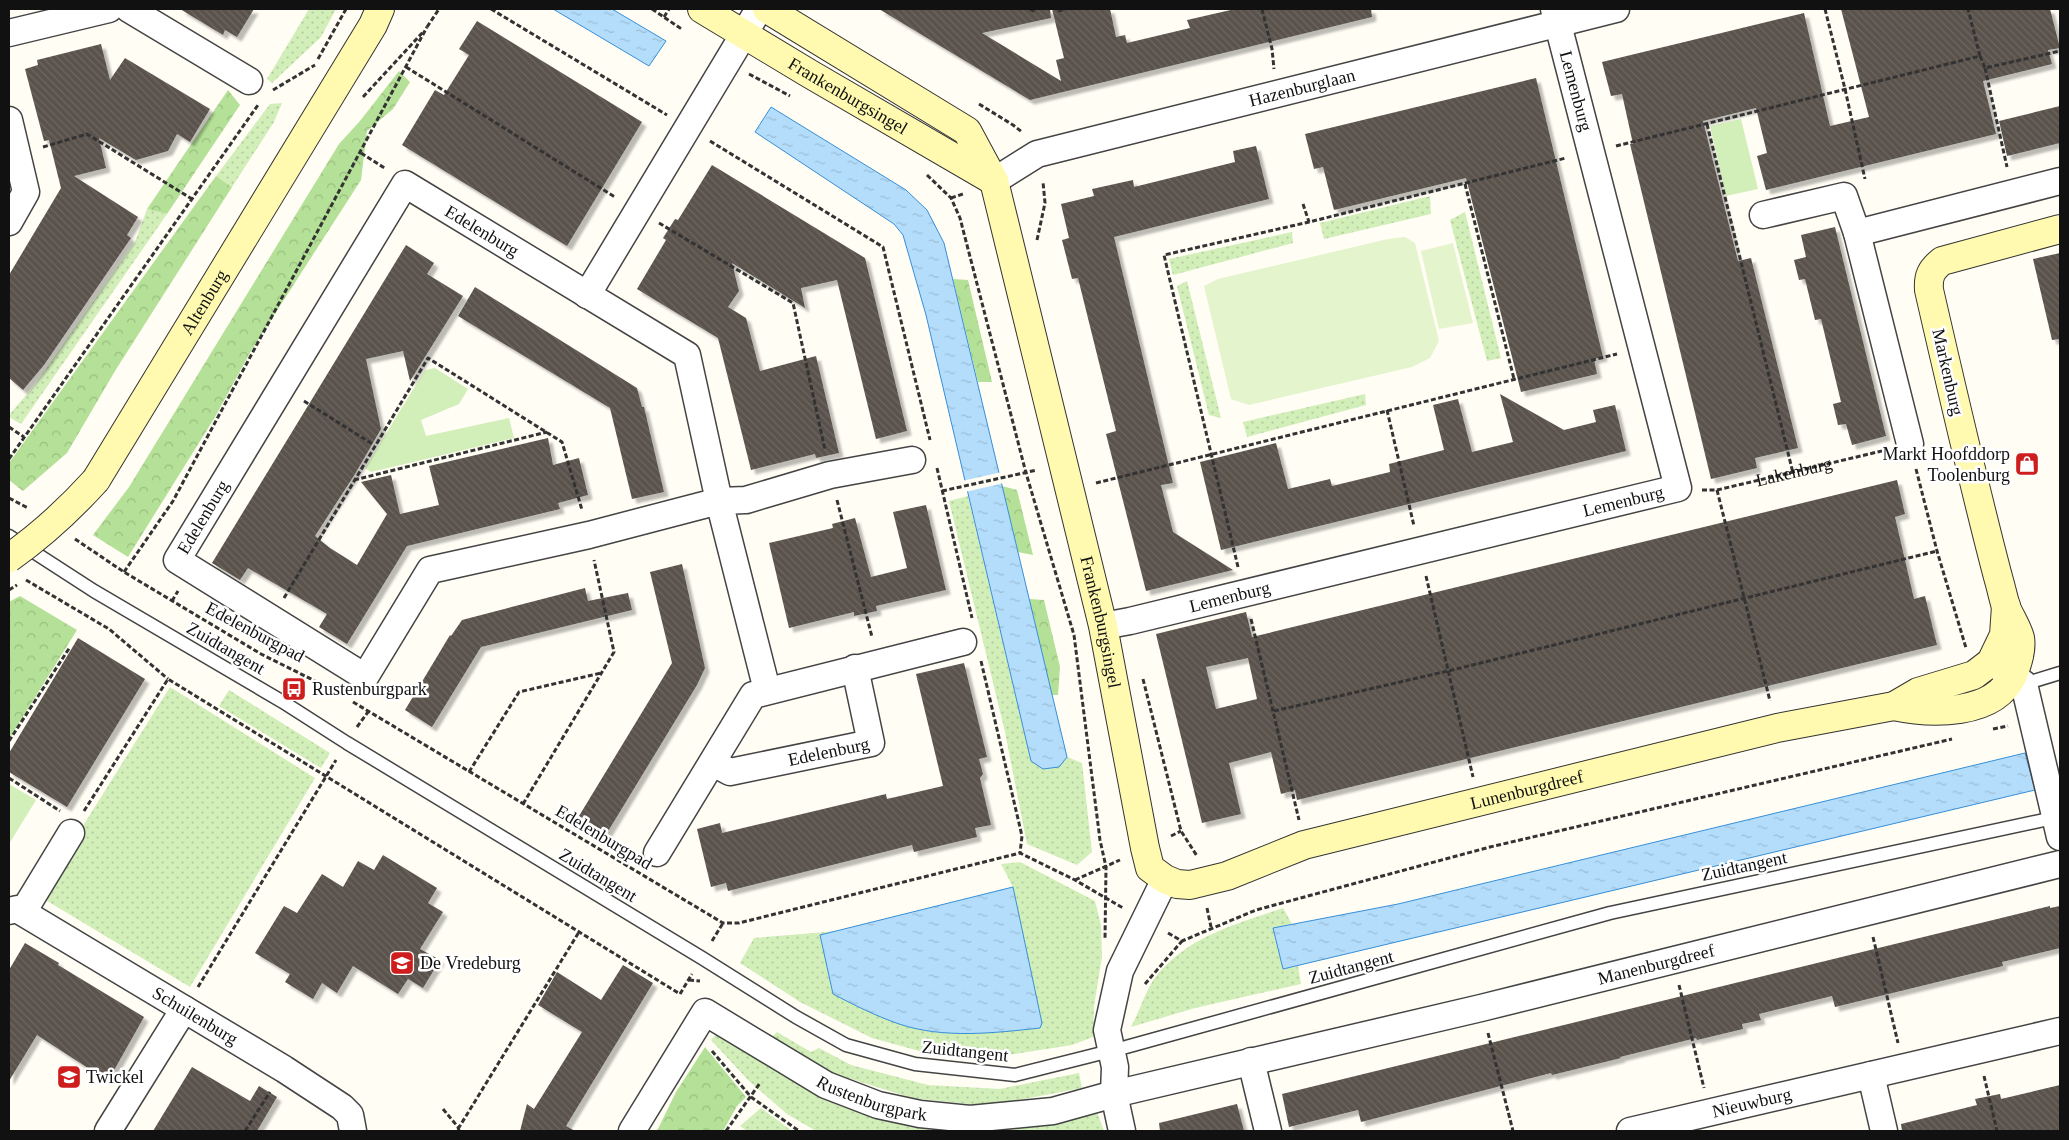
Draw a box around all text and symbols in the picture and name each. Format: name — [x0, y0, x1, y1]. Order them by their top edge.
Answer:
street label: Lemenburg — [1556, 48, 1596, 134]
street label: Frankenburgsingel — [785, 53, 911, 139]
street label: Hazenburglaan — [1247, 65, 1357, 111]
street label: Edelenburg — [441, 201, 523, 261]
street label: Altenburg — [177, 266, 232, 339]
street label: Markenburg — [1928, 327, 1968, 417]
place label: Markt Hoofddorp Toolenburg — [1883, 444, 2010, 485]
shop icon: Markt Hoofddorp Toolenburg — [2014, 451, 2040, 477]
street label: Lakenburg — [1754, 453, 1834, 490]
street label: Edelenburg — [173, 476, 233, 558]
street label: Lemenburg — [1581, 482, 1666, 521]
street label: Frankenburgsingel — [1076, 554, 1125, 690]
street label: Lemenburg — [1187, 577, 1272, 616]
street label: Edelenburgpad — [202, 598, 308, 666]
street label: Zuidtangent — [183, 618, 269, 678]
bus stop icon: Rustenburgpark — [281, 676, 307, 702]
place label: Rustenburgpark — [312, 679, 427, 699]
street label: Edelenburg — [786, 734, 871, 770]
street label: Lunenburgdreef — [1468, 766, 1585, 813]
street label: Edelenburgpad — [552, 800, 656, 874]
street label: Zuidtangent — [556, 844, 640, 906]
street label: Zuidtangent — [1699, 847, 1789, 885]
street label: Manenburgdreef — [1596, 940, 1717, 989]
street label: Zuidtangent — [1306, 946, 1396, 988]
school or university icon: De Vredeburg — [389, 950, 415, 976]
place label: De Vredeburg — [420, 953, 521, 973]
street label: Schuilenburg — [149, 983, 241, 1049]
street label: Zuidtangent — [921, 1037, 1009, 1065]
school or university icon: Twickel — [56, 1064, 82, 1090]
place label: Twickel — [86, 1067, 144, 1087]
street label: Rustenburgpark — [813, 1072, 928, 1125]
street label: Nieuwburg — [1710, 1084, 1793, 1122]

